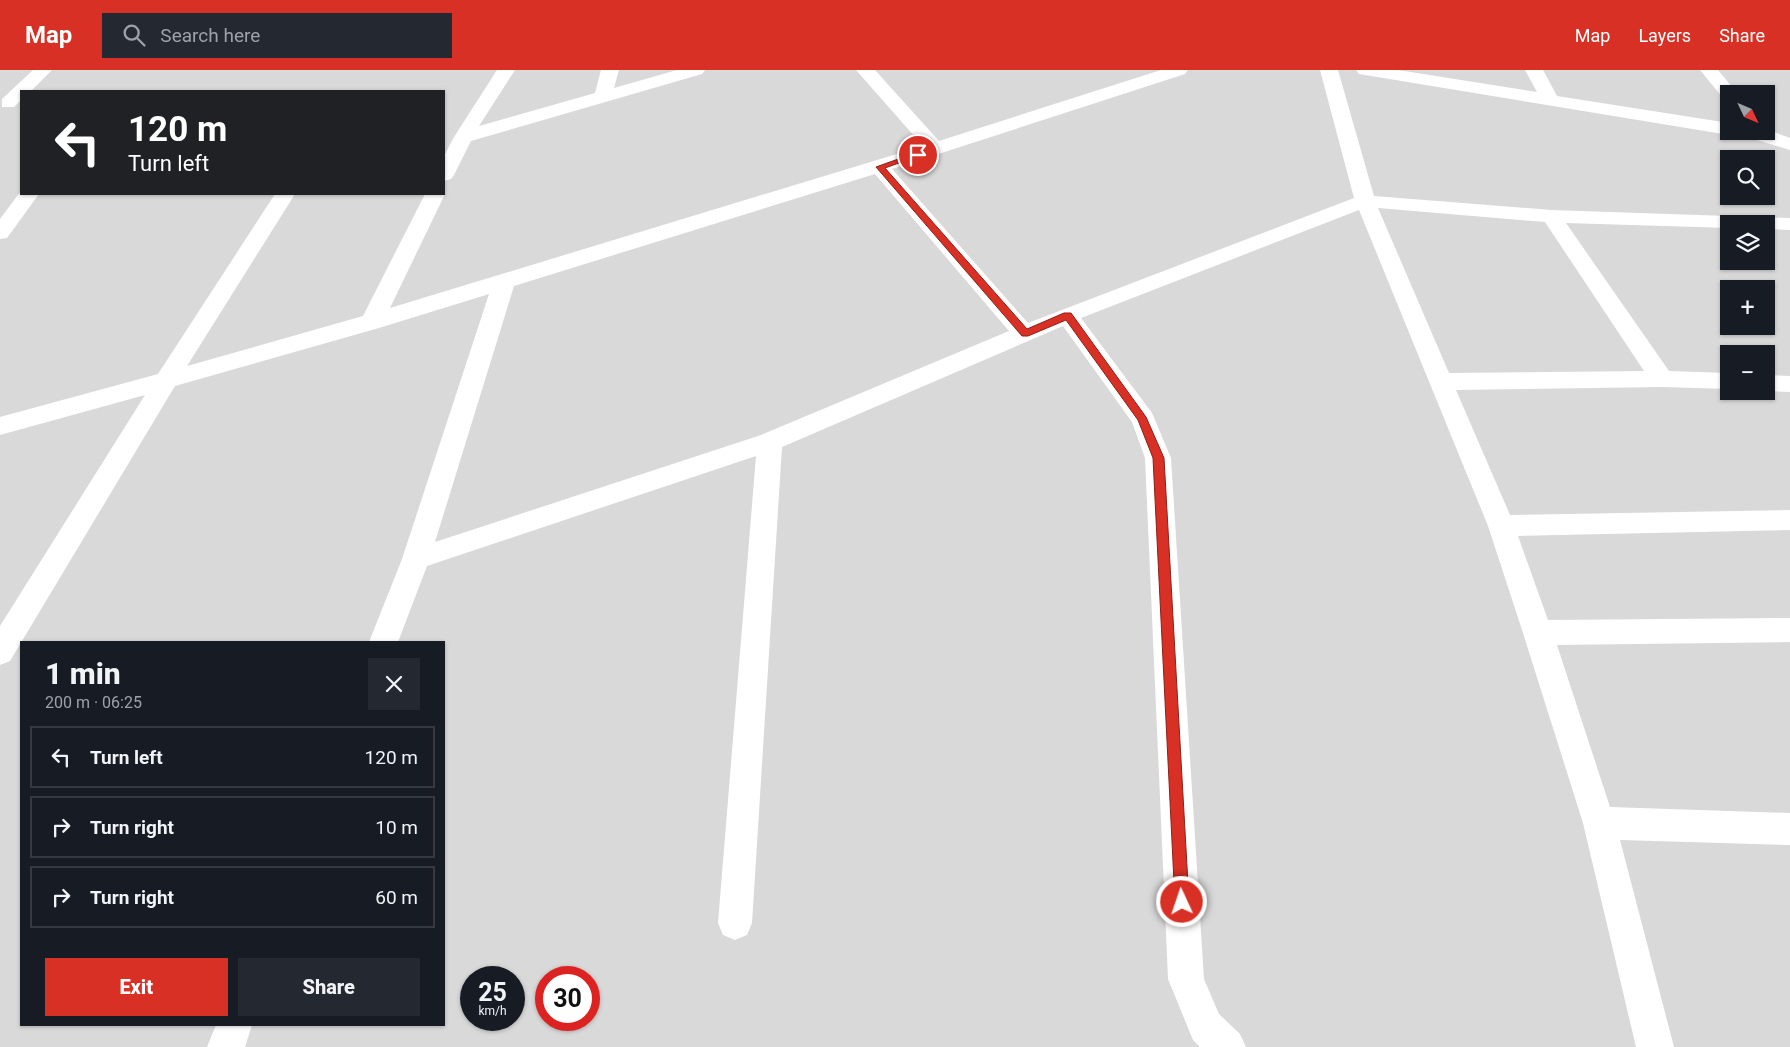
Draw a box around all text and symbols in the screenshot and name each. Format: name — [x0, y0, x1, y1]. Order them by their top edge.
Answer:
search box — [102, 13, 452, 58]
text: Map — [25, 21, 72, 49]
icon: search — [120, 21, 148, 49]
text: Search here — [160, 24, 260, 47]
text: Map — [1575, 25, 1610, 46]
text: Layers — [1638, 25, 1691, 46]
text: Share — [1719, 25, 1765, 46]
north arrow — [1720, 85, 1775, 140]
map controls — [1720, 85, 1775, 400]
text: 120 m — [128, 109, 227, 150]
icon: left — [45, 110, 110, 175]
pin — [897, 134, 939, 176]
icon: arrive — [904, 141, 932, 169]
button: search — [1720, 150, 1775, 205]
text: Turn left — [128, 151, 209, 176]
button: layers — [1720, 215, 1775, 270]
button: + — [1720, 280, 1775, 335]
button: − — [1720, 345, 1775, 400]
text: 1 min — [45, 656, 121, 691]
button: close — [368, 658, 420, 710]
text: 200 m · 06:25 — [45, 693, 142, 712]
icon: left — [47, 743, 75, 771]
text: Turn left — [90, 746, 163, 769]
text: 120 m — [365, 746, 418, 769]
icon: right — [47, 813, 75, 841]
text: Turn right — [90, 816, 174, 839]
text: 10 m — [375, 816, 418, 839]
position arrow — [1155, 875, 1207, 927]
icon: right — [47, 883, 75, 911]
text: Turn right — [90, 886, 174, 909]
text: 60 m — [375, 886, 418, 909]
button: Exit — [45, 958, 228, 1016]
button: Share — [238, 958, 420, 1016]
speed limit sign: 30 — [535, 966, 600, 1031]
text: 25 — [478, 978, 507, 1007]
text: km/h — [478, 1004, 507, 1018]

